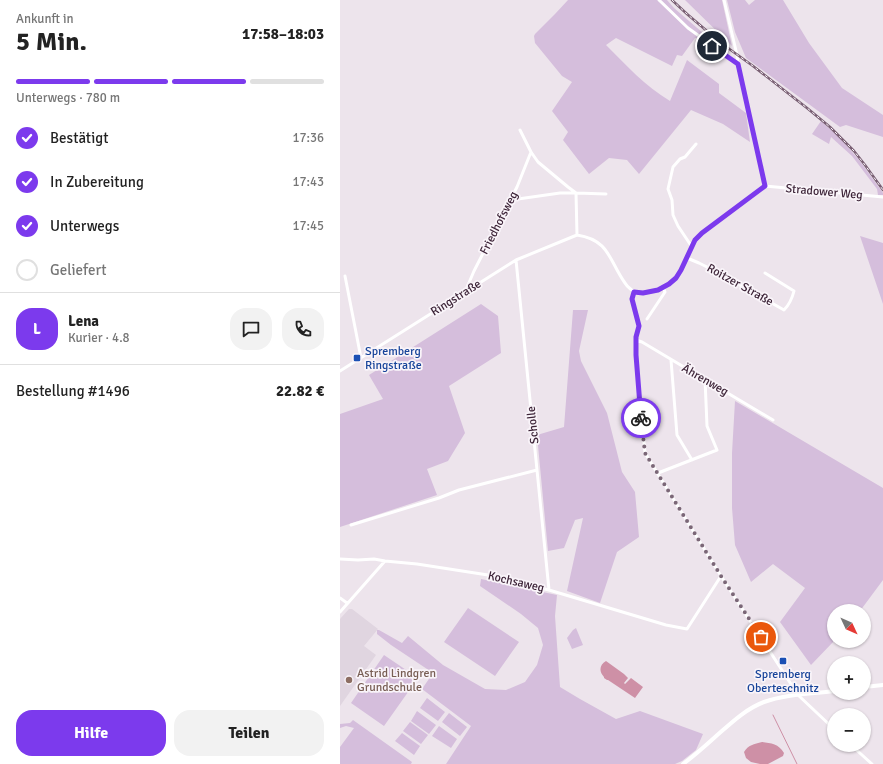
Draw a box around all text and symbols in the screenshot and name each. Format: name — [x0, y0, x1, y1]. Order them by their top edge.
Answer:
text: Ankunft in — [16, 11, 74, 27]
text: 17:58–18:03 — [242, 25, 324, 43]
text: 5 Min. — [16, 26, 87, 58]
pin — [695, 29, 729, 63]
icon: home — [701, 35, 723, 57]
text: Unterwegs · 780 m — [16, 90, 120, 106]
icon: check — [16, 127, 38, 149]
text: Bestätigt — [50, 129, 108, 147]
text: 17:36 — [292, 130, 324, 146]
icon: check — [16, 171, 38, 193]
text: In Zubereitung — [50, 173, 144, 191]
text: 17:43 — [292, 174, 324, 190]
street label: Stradower Weg — [785, 181, 863, 203]
street label: Friedhofsweg — [477, 189, 521, 257]
icon: check — [16, 215, 38, 237]
text: Unterwegs — [50, 217, 119, 235]
text: 17:45 — [292, 218, 324, 234]
text: Geliefert — [50, 261, 107, 279]
street label: Roitzer Straße — [704, 261, 776, 309]
street label: Ringstraße — [428, 277, 484, 319]
button: chat — [230, 308, 272, 350]
button: phone — [282, 308, 324, 350]
text: Lena — [68, 312, 99, 330]
text: L — [33, 320, 41, 338]
text: Kurier · 4.8 — [68, 330, 130, 346]
place label: Spremberg Ringstraße — [365, 344, 422, 373]
marker: Spremberg Ringstraße — [352, 353, 362, 363]
street label: Ährenweg — [679, 361, 731, 399]
text: Bestellung #1496 — [16, 382, 130, 400]
text: 22.82 € — [276, 382, 324, 400]
courier — [621, 398, 661, 438]
street label: Scholle — [524, 405, 542, 445]
icon: bike — [630, 407, 652, 429]
street label: Kochsaweg — [486, 568, 546, 596]
north arrow — [827, 604, 871, 648]
map controls — [827, 604, 871, 752]
pin — [744, 620, 778, 654]
icon: bag — [750, 626, 772, 648]
marker: Spremberg Oberteschnitz — [778, 656, 788, 666]
button: + — [827, 656, 871, 700]
place label: Astrid Lindgren Grundschule — [357, 666, 436, 695]
place label: Spremberg Oberteschnitz — [747, 667, 819, 696]
marker: Astrid Lindgren Grundschule — [344, 675, 354, 685]
button: − — [827, 708, 871, 752]
button: Hilfe — [16, 710, 166, 756]
button: Teilen — [174, 710, 324, 756]

